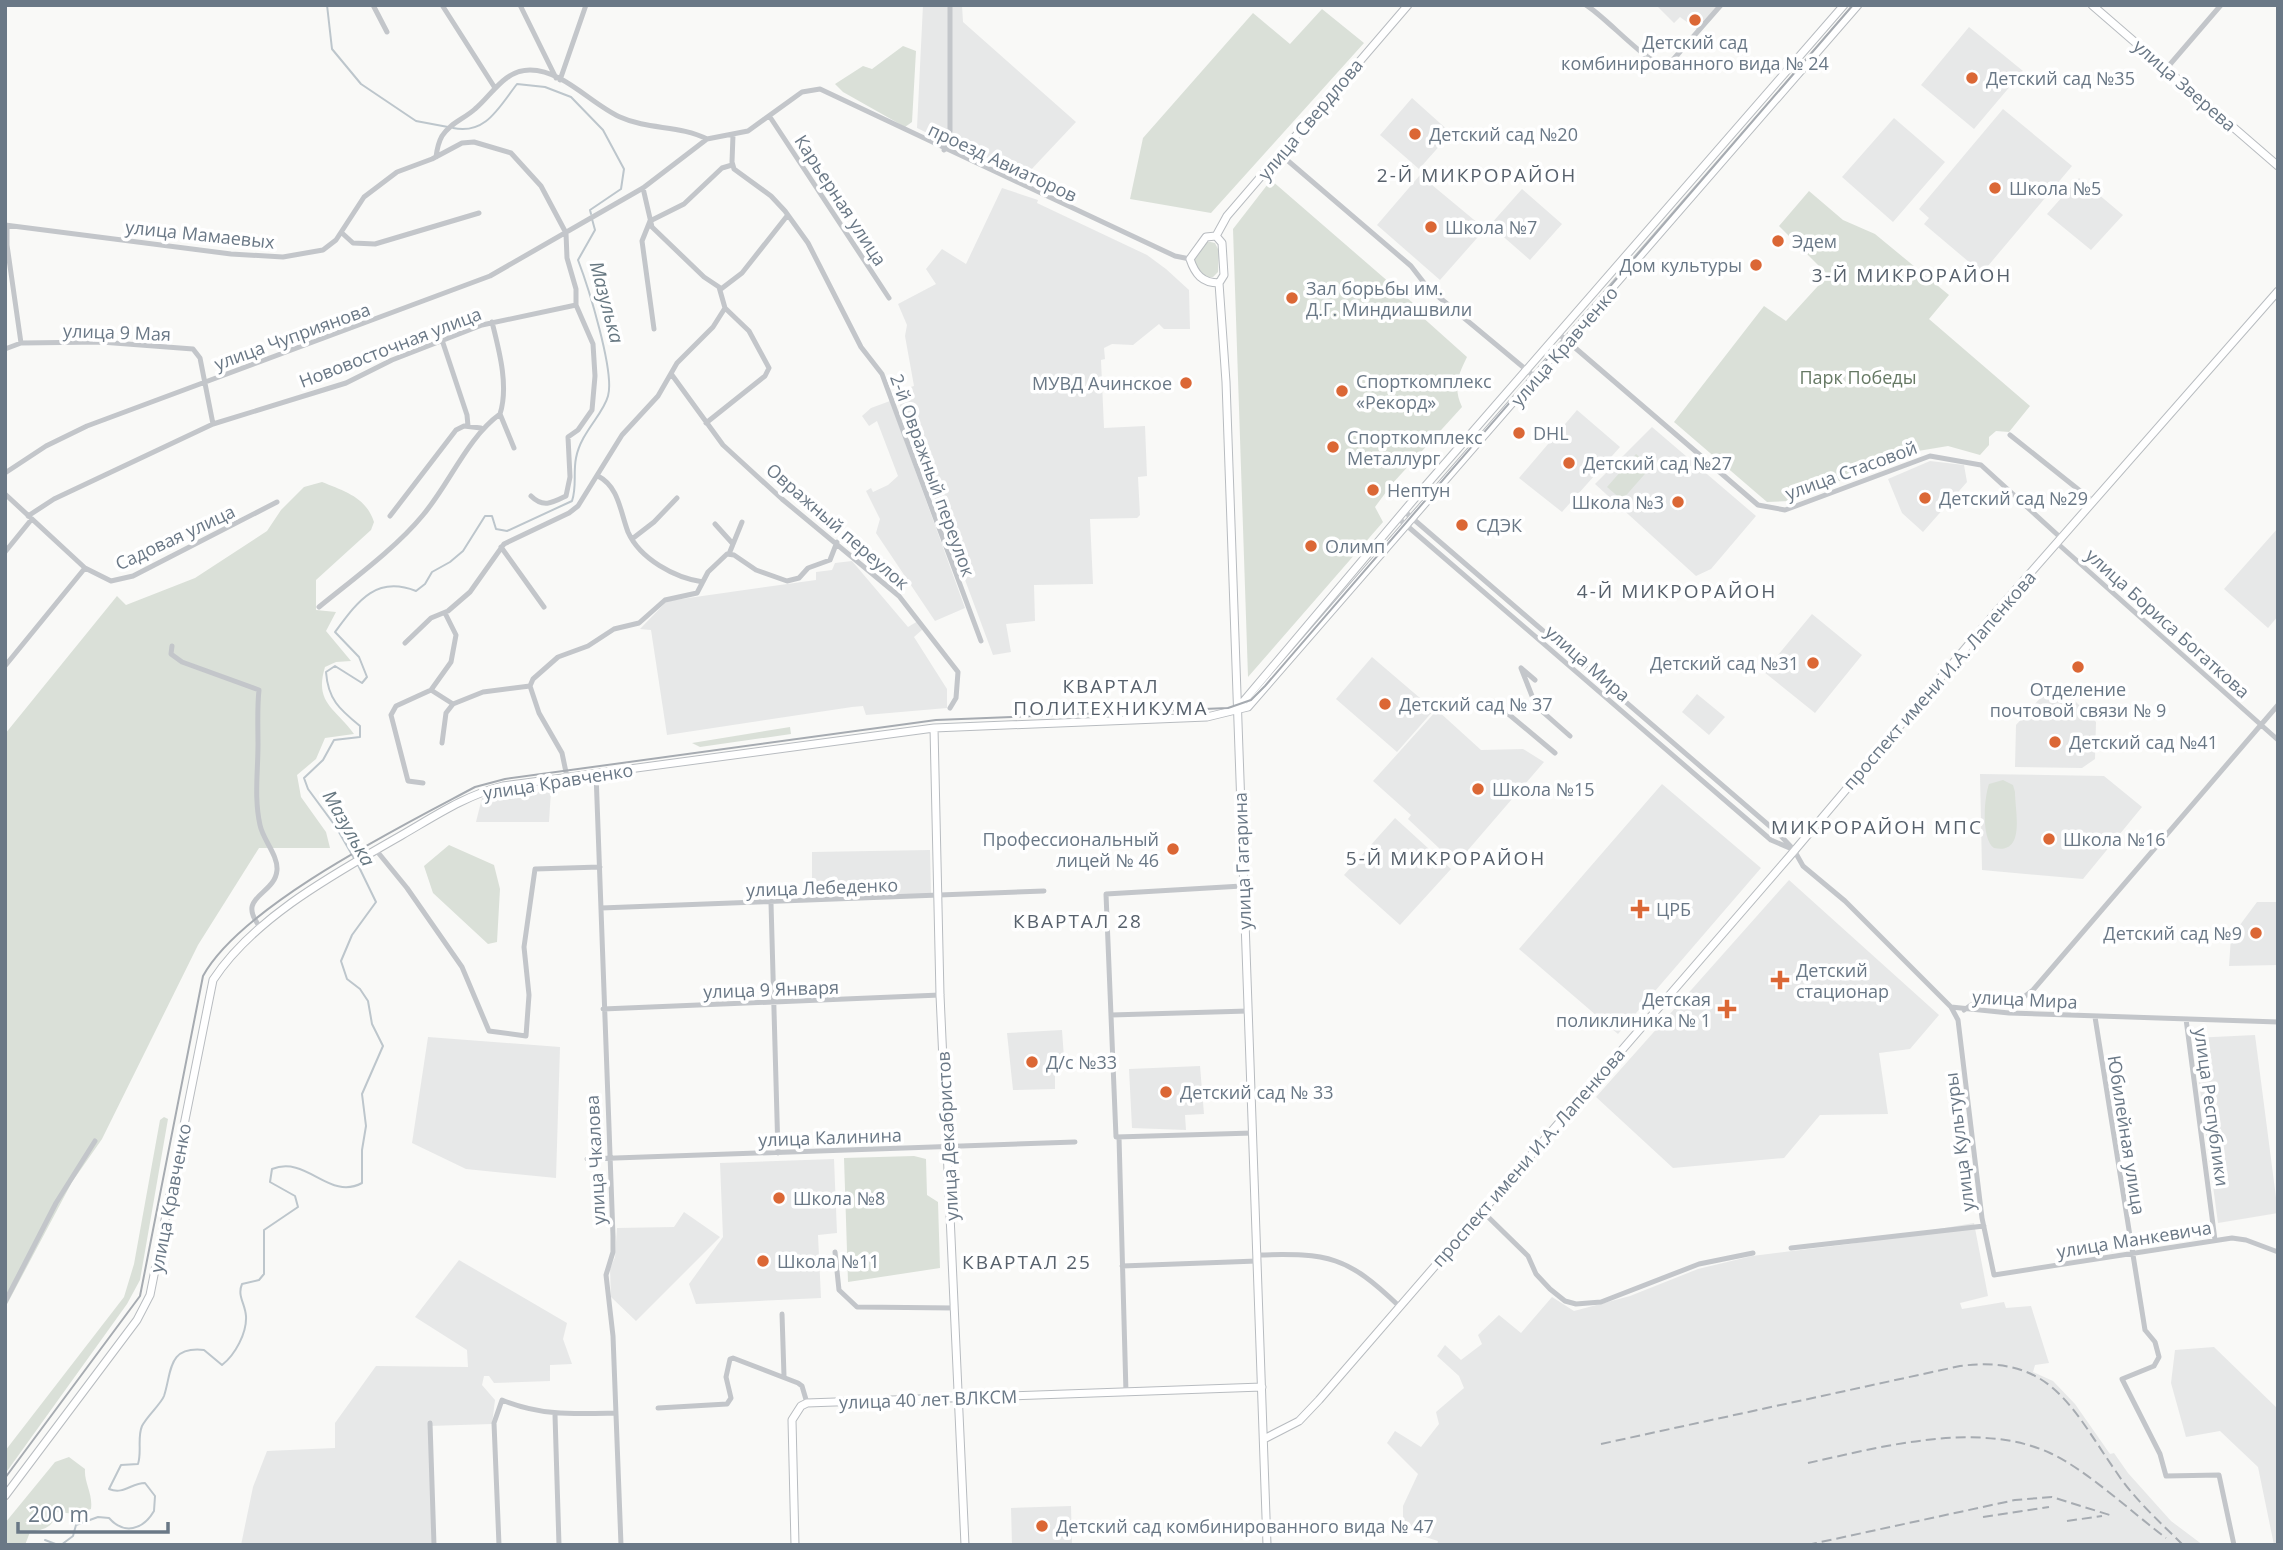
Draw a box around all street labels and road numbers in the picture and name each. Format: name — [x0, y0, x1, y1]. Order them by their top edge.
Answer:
street label: улица Зверева — [2128, 34, 2242, 136]
street label: улица Свердлова — [1252, 53, 1368, 185]
street label: проезд Авиаторов — [925, 117, 1081, 207]
street label: Карьерная улица — [790, 130, 892, 270]
street label: улица Мамаевых — [124, 214, 276, 254]
street label: улица Кравченко — [1505, 281, 1623, 411]
street label: улица Чуприянова — [211, 297, 373, 375]
street label: Нововосточная улица — [295, 301, 485, 393]
street label: улица 9 Мая — [63, 318, 171, 346]
street label: 2-й Овражный переулок — [885, 370, 981, 580]
street label: улица Стасовой — [1782, 435, 1920, 505]
street label: Овражный переулок — [762, 457, 915, 595]
street label: Садовая улица — [111, 499, 239, 575]
street label: улица Бориса Богаткова — [2081, 543, 2255, 703]
street label: проспект имени И.А. Лапенкова — [1837, 565, 2041, 795]
street label: улица Мира — [1540, 619, 1636, 707]
street label: улица Кравченко — [481, 757, 635, 805]
street label: улица Гагарина — [1228, 792, 1256, 930]
street label: улица Лебеденко — [745, 872, 899, 902]
street label: улица 9 Января — [703, 975, 839, 1003]
street label: улица Мира — [1972, 984, 2078, 1014]
street label: улица Республики — [2189, 1026, 2235, 1188]
street label: проспект имени И.А. Лапенкова — [1426, 1042, 1630, 1272]
street label: улица Декабристов — [931, 1051, 963, 1221]
street label: Юбилейная улица — [2103, 1054, 2151, 1216]
street label: улица Культуры — [1939, 1071, 1979, 1213]
street label: улица Чкалова — [580, 1094, 610, 1226]
street label: улица Кравченко — [144, 1121, 196, 1275]
street label: улица Калинина — [758, 1123, 902, 1151]
street label: улица Манкевича — [2055, 1215, 2213, 1263]
street label: улица 40 лет ВЛКСМ — [838, 1384, 1018, 1414]

